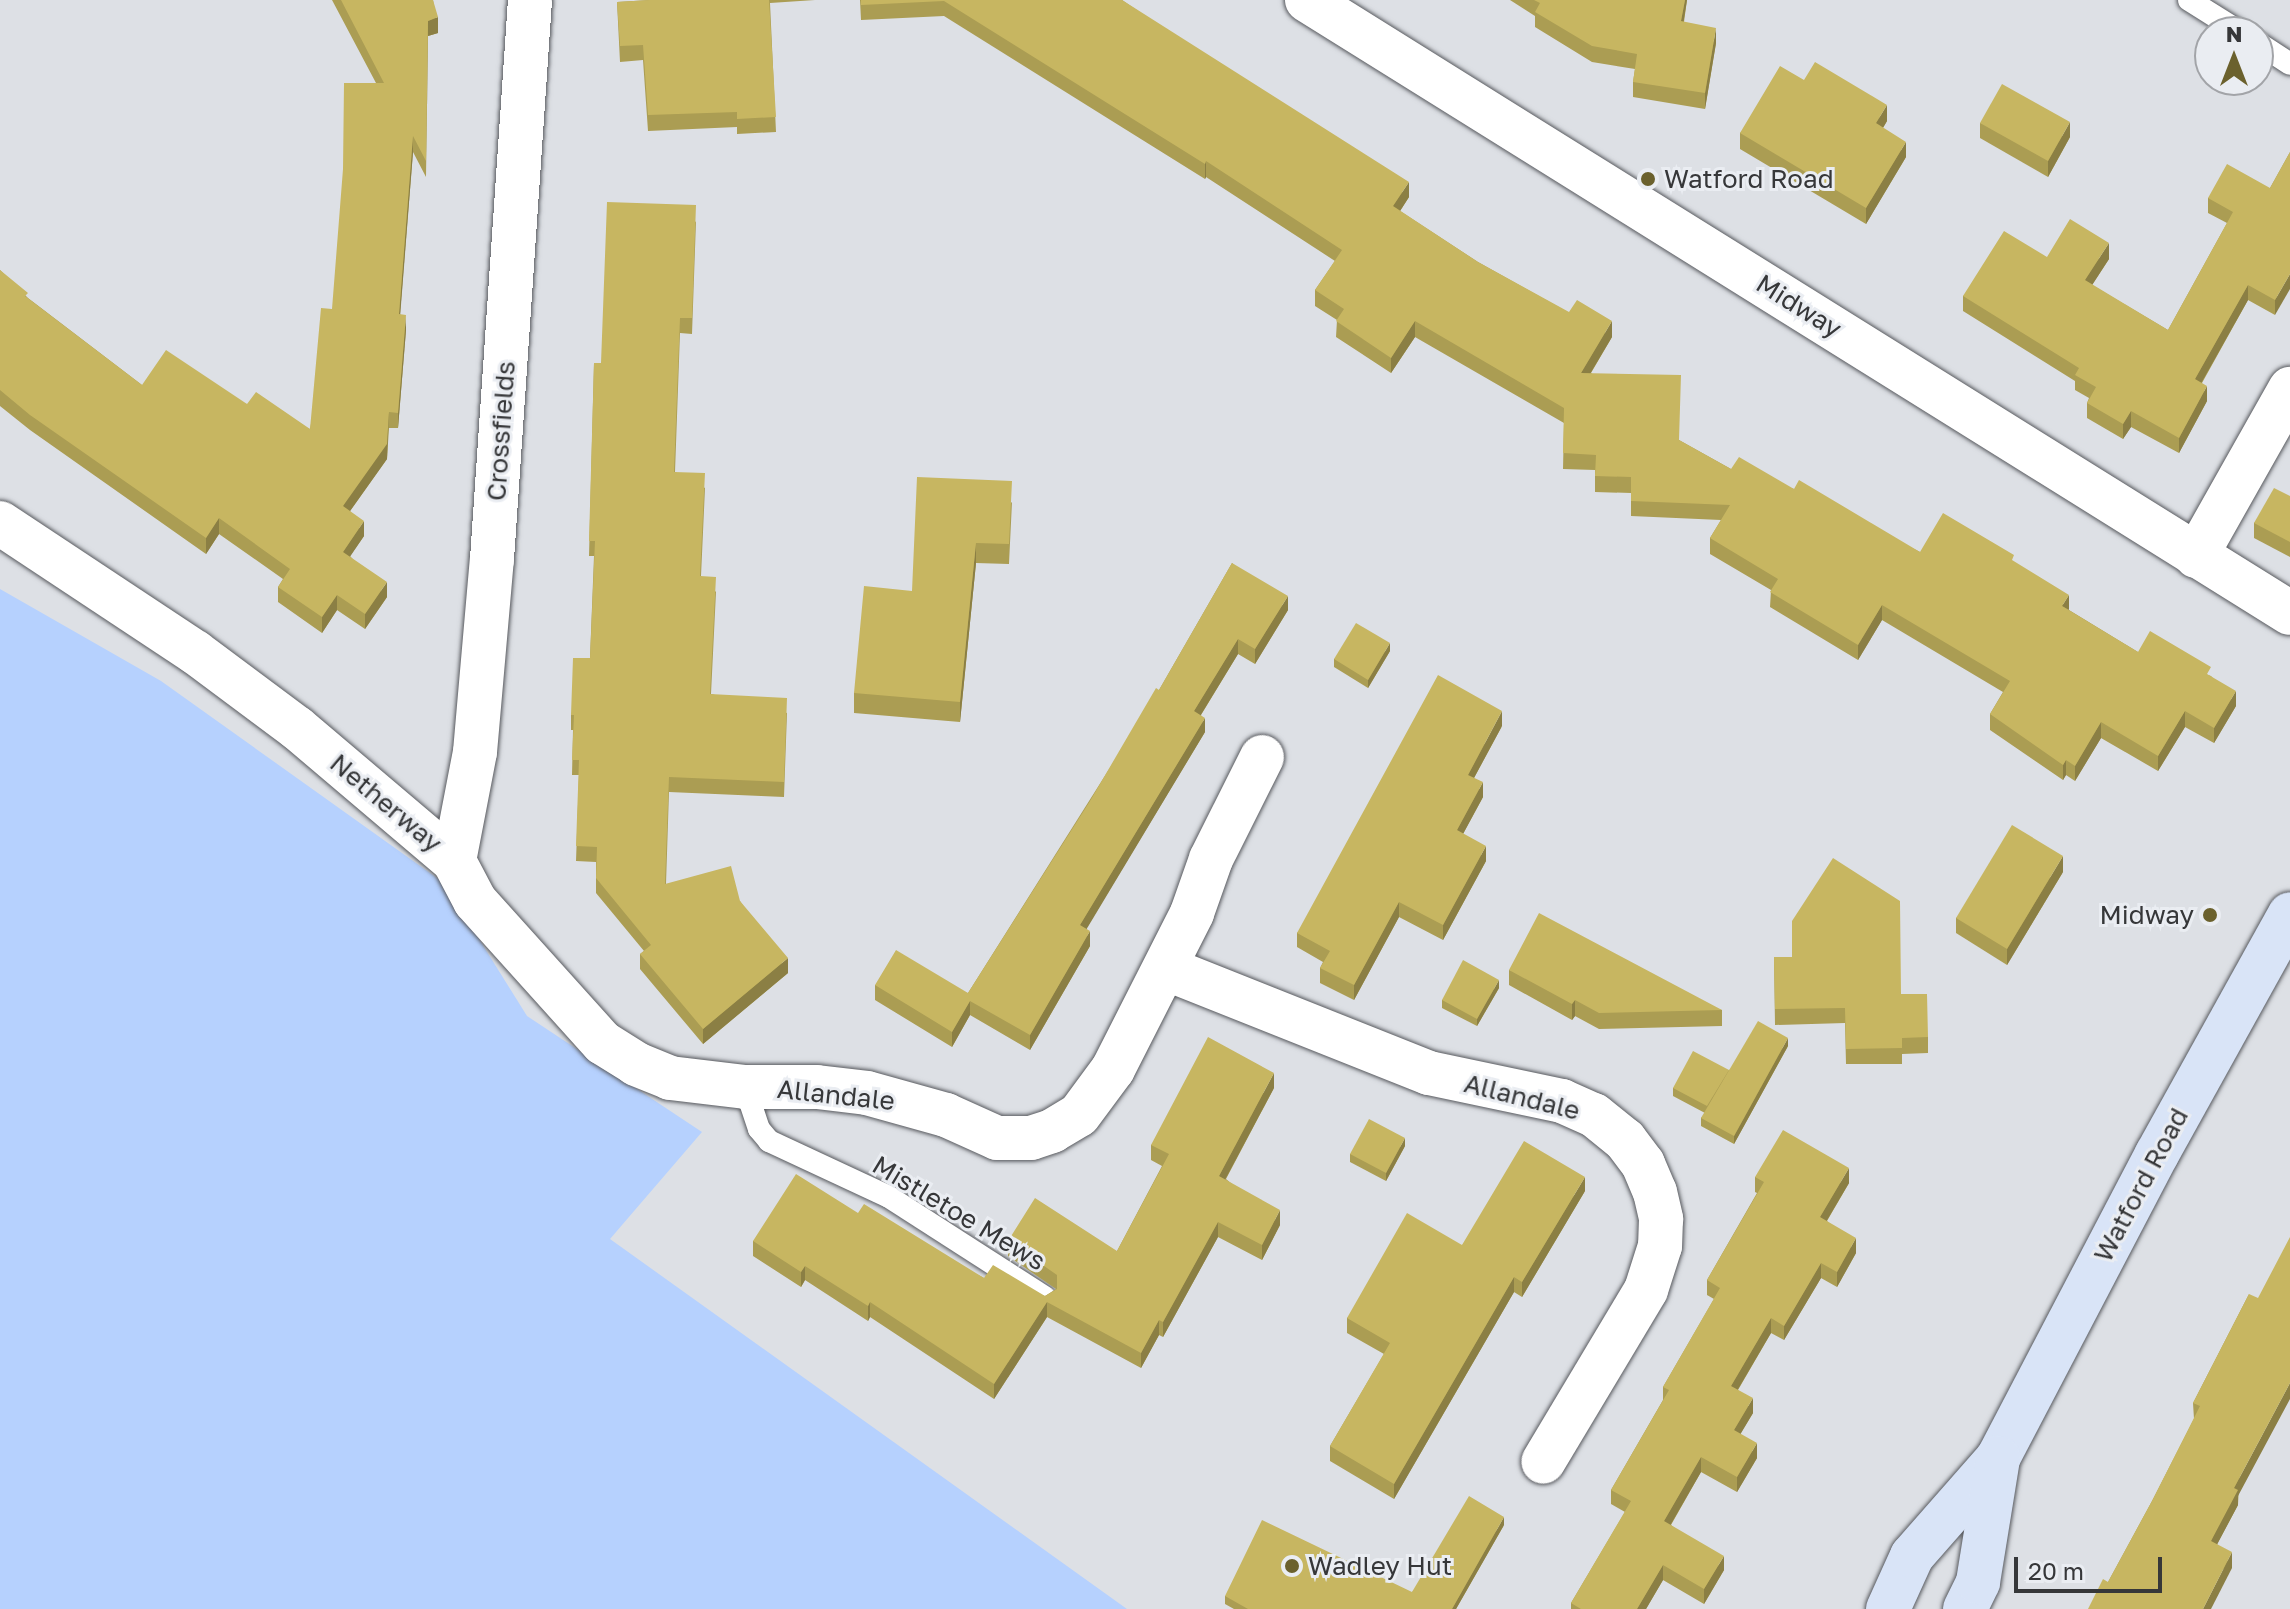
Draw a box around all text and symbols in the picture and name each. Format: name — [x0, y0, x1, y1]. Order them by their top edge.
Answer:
north arrow — [2194, 16, 2274, 96]
text: N — [2226, 20, 2242, 47]
place label: Watford Road — [1664, 163, 1834, 195]
marker: Watford Road — [1639, 170, 1657, 188]
street label: Midway — [1751, 268, 1847, 344]
street label: Crossfields — [481, 360, 521, 502]
street label: Netherway — [324, 747, 448, 859]
place label: Midway — [2099, 899, 2194, 931]
marker: Midway — [2201, 906, 2219, 924]
street label: Allandale — [1461, 1068, 1583, 1126]
street label: Allandale — [776, 1073, 896, 1117]
street label: Watford Road — [2087, 1103, 2195, 1267]
street label: Mistletoe Mews — [867, 1149, 1051, 1277]
scale bar — [2018, 1541, 2166, 1591]
place label: Wadley Hut — [1308, 1550, 1452, 1582]
text: 20 m — [2028, 1556, 2084, 1585]
marker: Wadley Hut — [1283, 1557, 1301, 1575]

